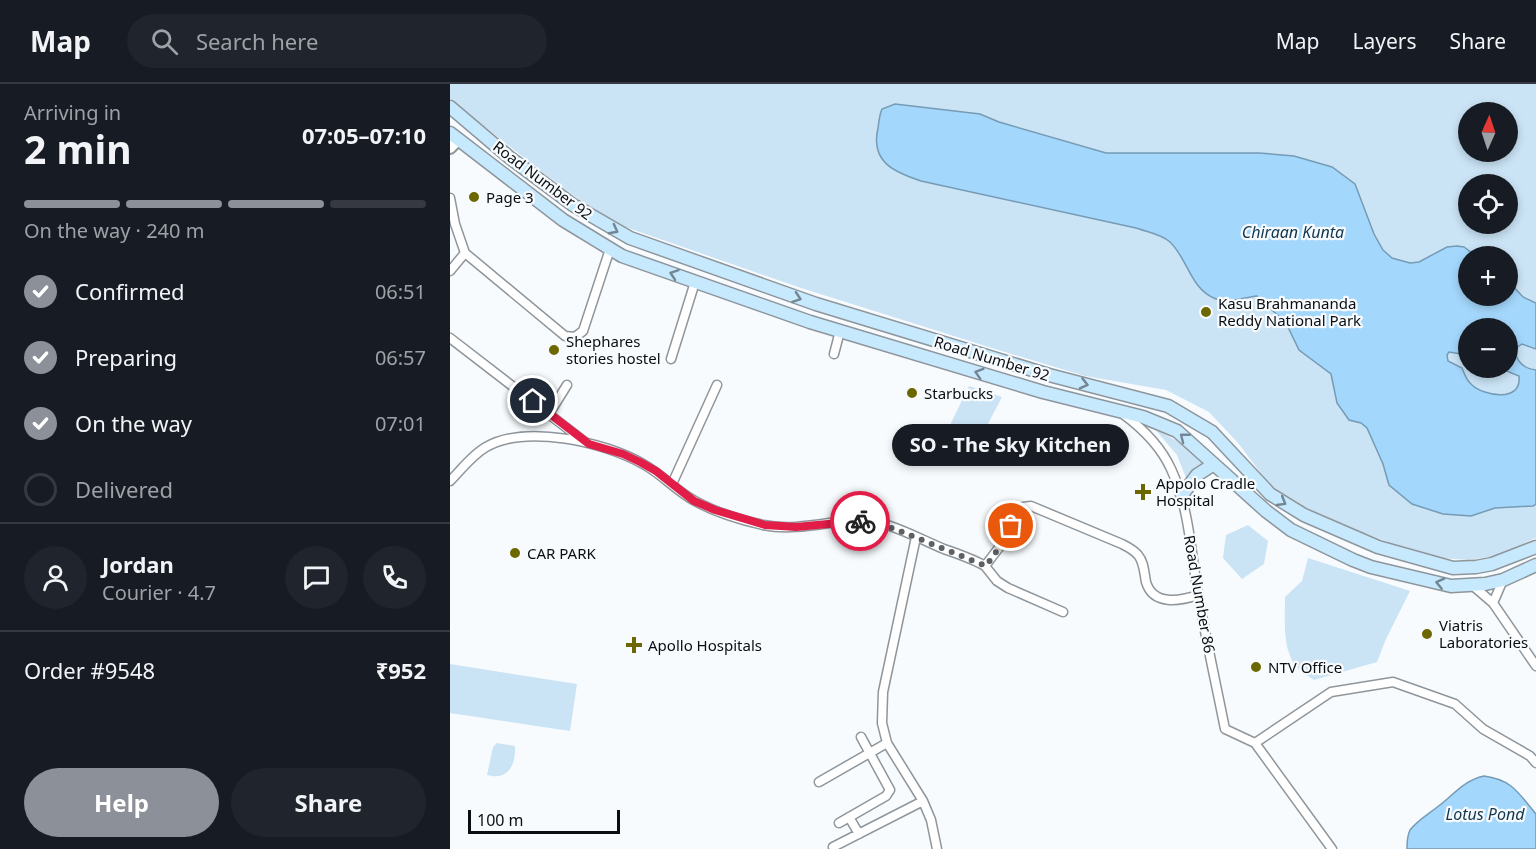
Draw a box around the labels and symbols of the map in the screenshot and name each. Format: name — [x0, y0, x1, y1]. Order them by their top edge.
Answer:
north arrow — [1458, 102, 1518, 162]
street label: Road Number 92 — [489, 136, 597, 224]
place label: Page 3 — [486, 187, 534, 207]
marker: Page 3 — [467, 190, 481, 204]
water label: Chiraan Kunta — [1242, 221, 1344, 243]
one-way arrow — [608, 223, 619, 234]
one-way arrow — [669, 269, 680, 282]
one-way arrow — [791, 290, 802, 303]
place label: Kasu Brahmananda Reddy National Park — [1218, 293, 1361, 330]
marker: Kasu Brahmananda Reddy National Park — [1199, 305, 1213, 319]
place label: Shephares stories hostel — [566, 331, 661, 368]
street label: Road Number 92 — [932, 331, 1052, 385]
marker: Shephares stories hostel — [547, 343, 561, 357]
one-way arrow — [974, 368, 985, 380]
pin — [507, 375, 558, 426]
one-way arrow — [1079, 377, 1089, 390]
place label: Starbucks — [924, 383, 993, 403]
marker: Starbucks — [905, 386, 919, 400]
callout: SO - The Sky Kitchen — [892, 424, 1130, 466]
one-way arrow — [1180, 434, 1191, 445]
place label: Appolo Cradle Hospital — [1156, 473, 1255, 510]
marker: Appolo Cradle Hospital — [1134, 483, 1152, 501]
courier — [830, 491, 890, 551]
one-way arrow — [1276, 494, 1286, 506]
pin — [985, 500, 1036, 551]
street label: Road Number 86 — [1180, 533, 1220, 655]
place label: CAR PARK — [527, 543, 597, 563]
marker: CAR PARK — [508, 546, 522, 560]
one-way arrow — [1435, 577, 1445, 590]
place label: Viatris Laboratories — [1439, 615, 1528, 652]
marker: Viatris Laboratories — [1420, 627, 1434, 641]
place label: Apollo Hospitals — [648, 635, 762, 655]
marker: Apollo Hospitals — [625, 636, 643, 654]
place label: NTV Office — [1268, 657, 1342, 677]
marker: NTV Office — [1249, 660, 1263, 674]
water label: Lotus Pond — [1446, 803, 1525, 825]
scale bar — [468, 807, 620, 834]

